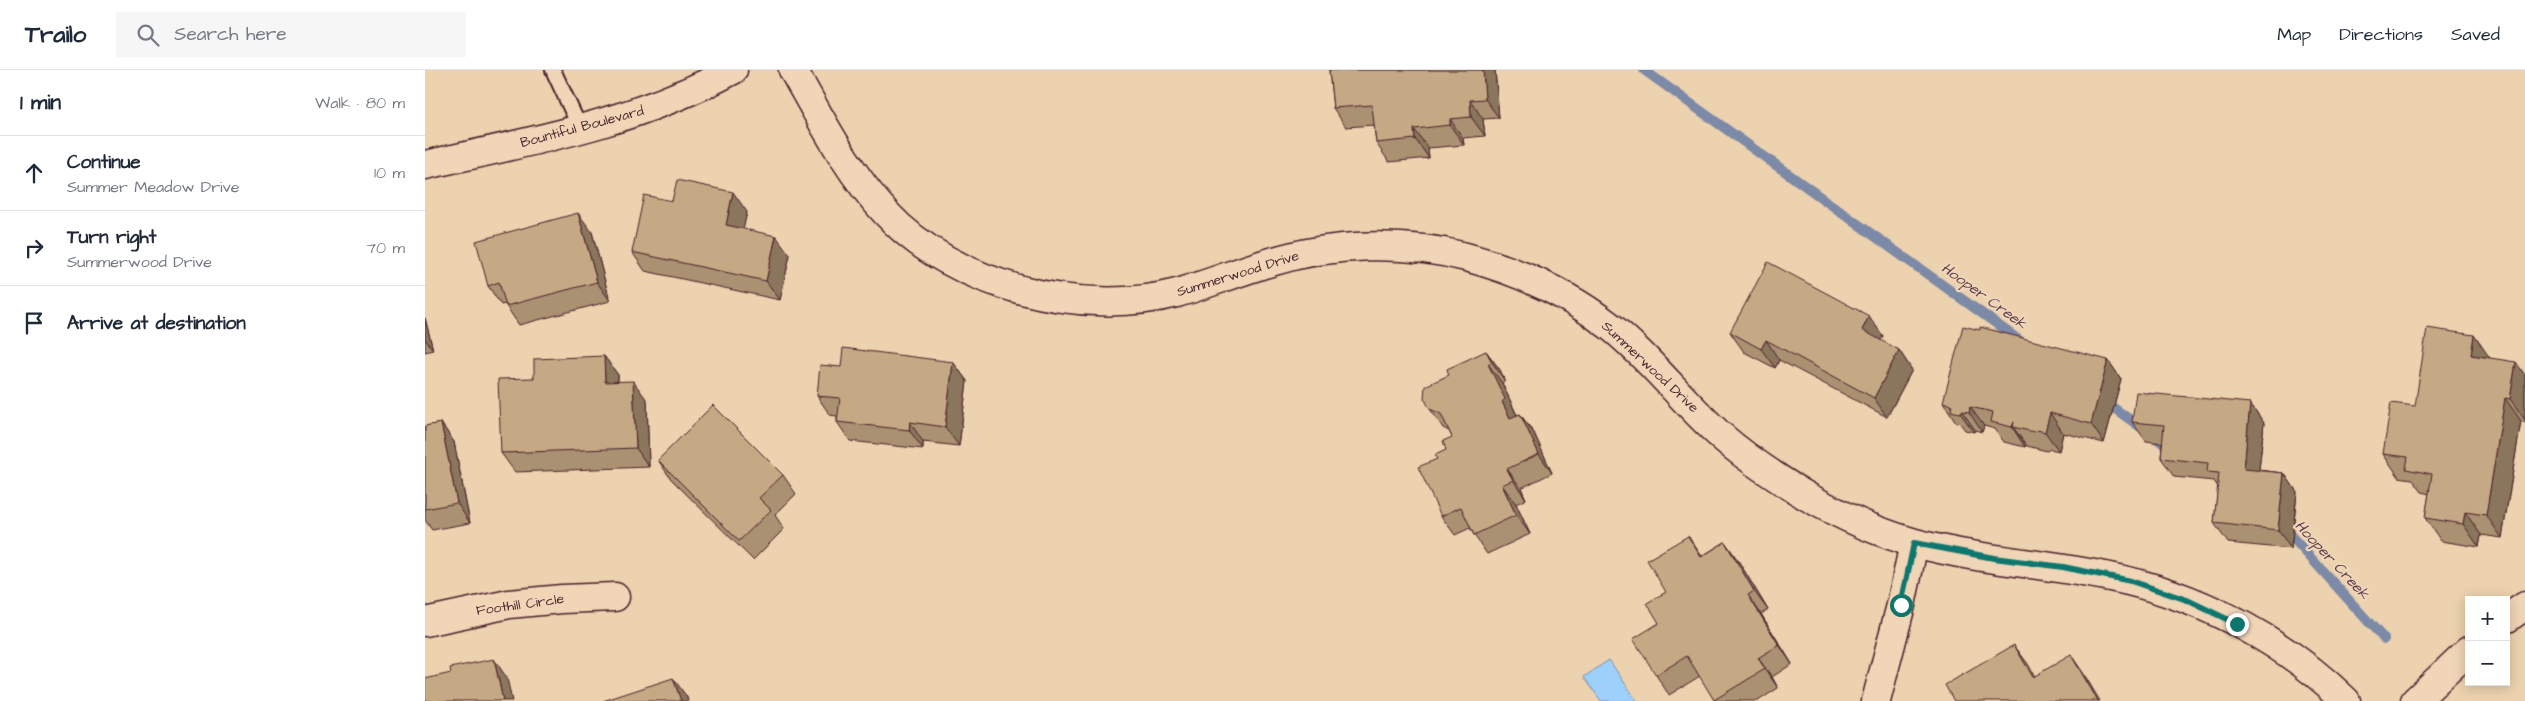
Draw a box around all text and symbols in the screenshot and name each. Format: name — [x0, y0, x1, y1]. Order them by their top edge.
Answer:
search box — [116, 12, 466, 57]
text: Trailo — [25, 18, 86, 52]
icon: search — [134, 21, 162, 49]
text: Search here — [174, 21, 286, 48]
text: Map — [2277, 22, 2311, 47]
text: Directions — [2339, 22, 2423, 47]
text: Saved — [2451, 22, 2500, 47]
text: 1 min — [20, 88, 61, 117]
text: Walk · 80 m — [315, 92, 405, 114]
street label: Bountiful Boulevard — [518, 101, 646, 153]
text: Continue — [67, 149, 141, 176]
icon: ahead — [20, 159, 48, 187]
text: 10 m — [374, 162, 405, 184]
text: Summer Meadow Drive — [67, 176, 239, 198]
text: Turn right — [67, 224, 156, 251]
icon: right — [20, 234, 48, 262]
text: 70 m — [366, 237, 405, 259]
street label: Summerwood Drive — [1174, 246, 1302, 302]
text: Summerwood Drive — [67, 251, 212, 273]
water label: Hooper Creek — [1937, 258, 2032, 335]
icon: arrive — [20, 309, 48, 337]
text: Arrive at destination — [67, 310, 246, 337]
street label: Summerwood Drive — [1597, 316, 1703, 418]
water label: Hooper Creek — [2290, 516, 2375, 605]
street label: Foothill Circle — [475, 589, 566, 621]
route start — [1890, 594, 1913, 617]
map controls — [2465, 596, 2510, 686]
button: + — [2465, 596, 2510, 641]
route end — [2226, 613, 2249, 636]
button: − — [2465, 641, 2510, 686]

